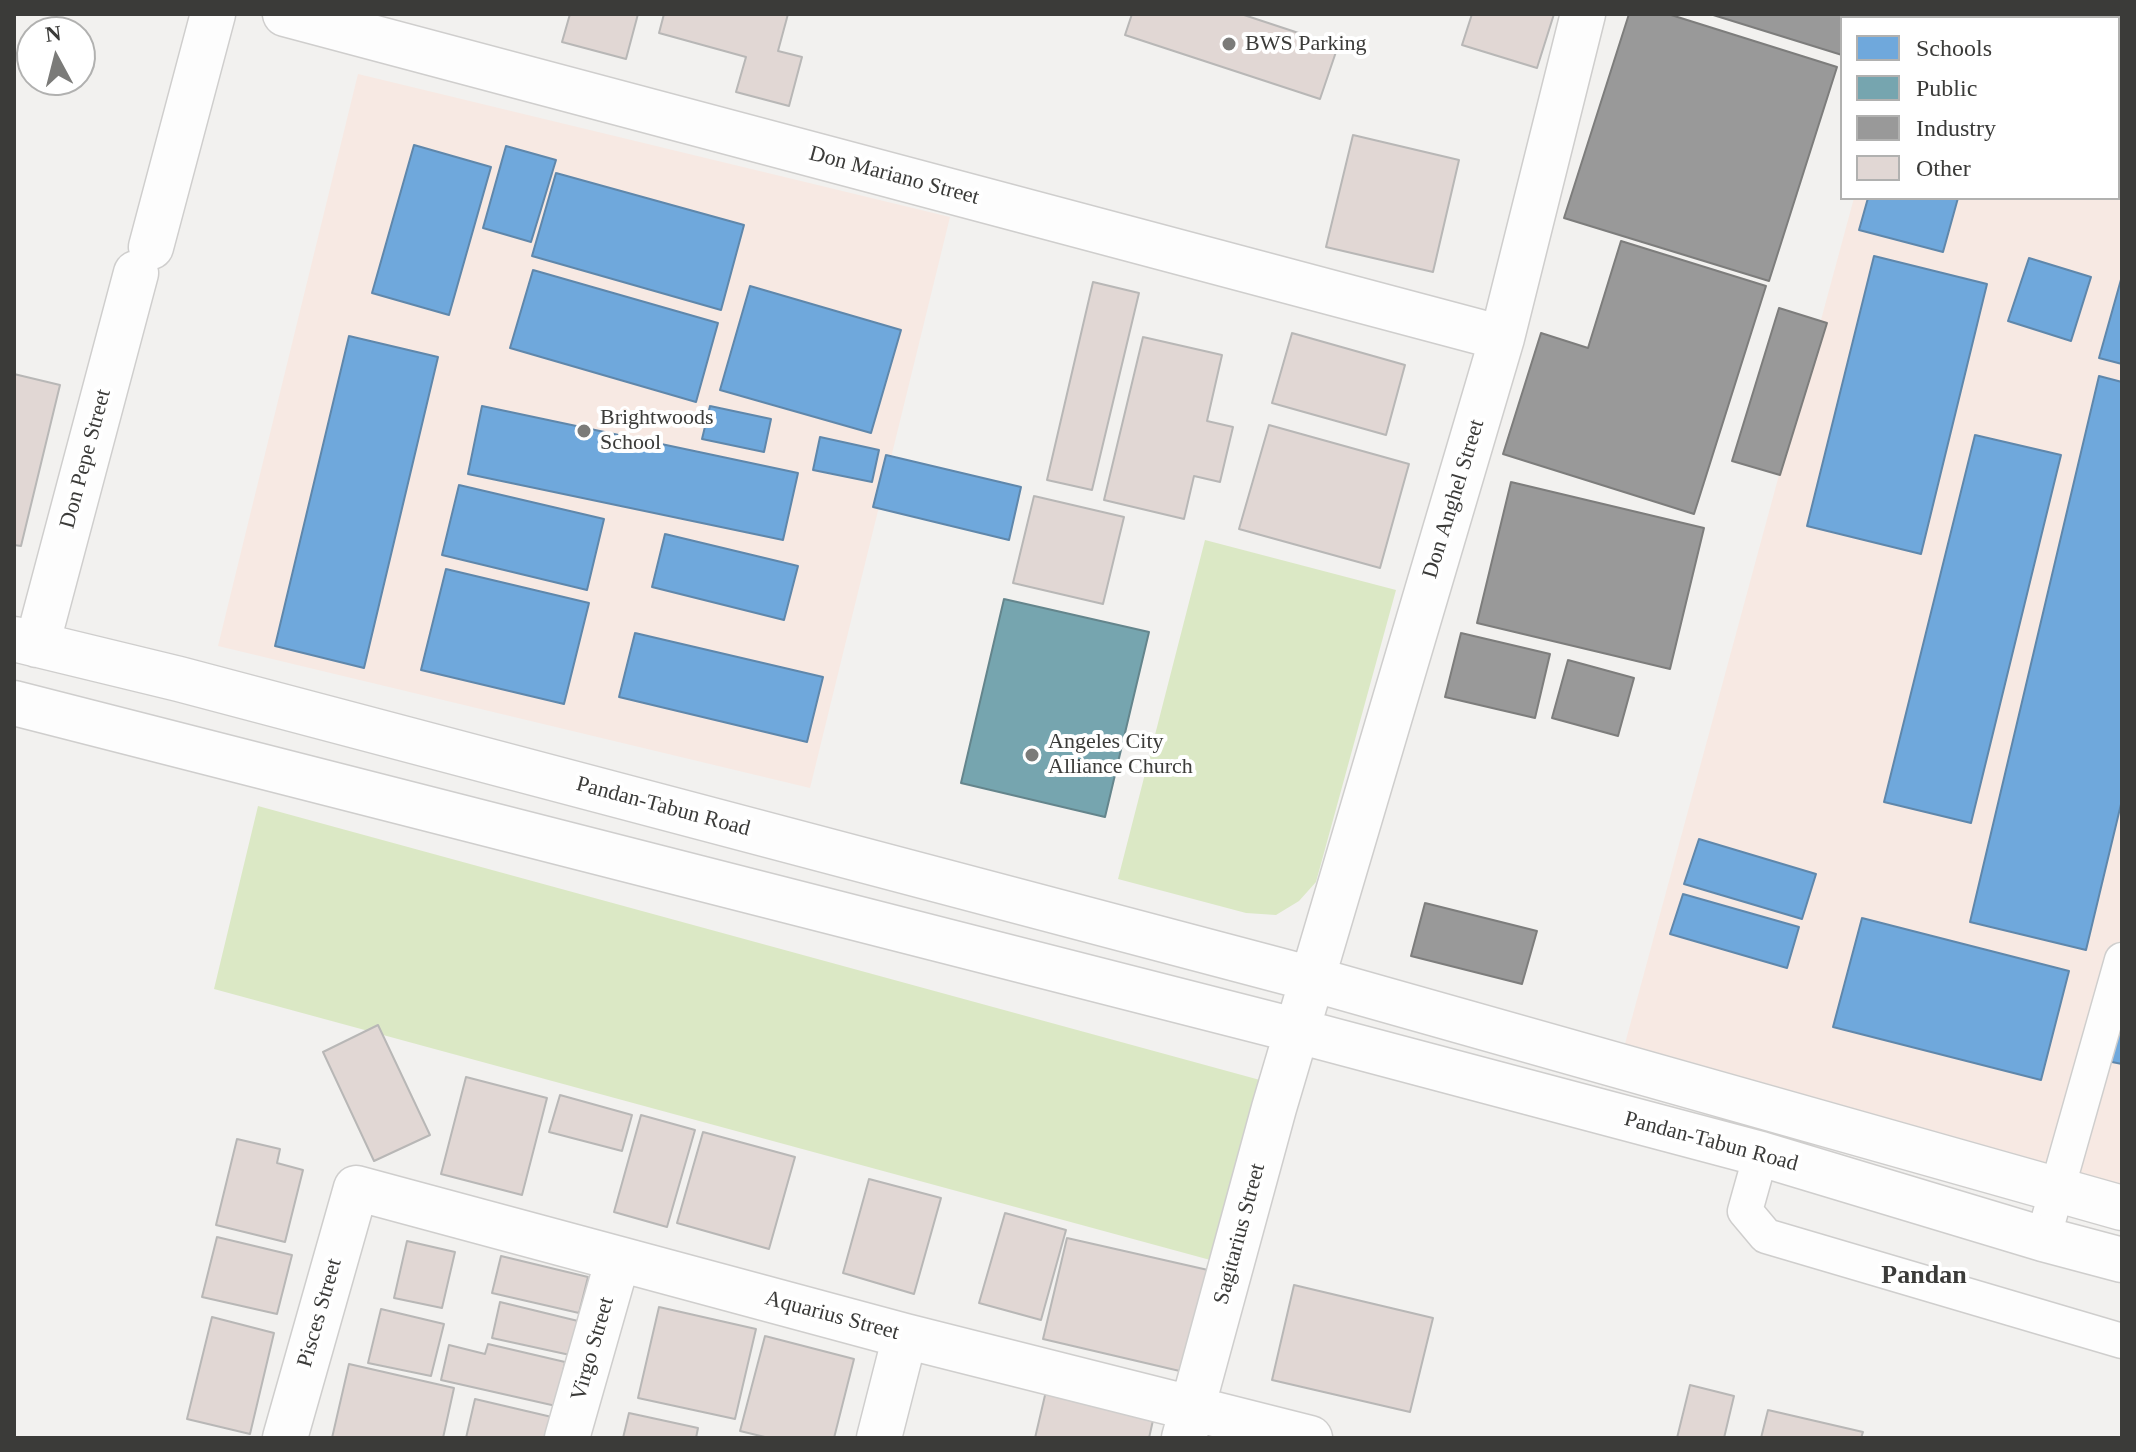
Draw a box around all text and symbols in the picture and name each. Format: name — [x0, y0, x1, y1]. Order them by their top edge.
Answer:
north arrow — [16, 16, 96, 96]
legend — [1840, 16, 2120, 200]
text: N — [44, 20, 63, 47]
place label: BWS Parking — [1245, 31, 1367, 57]
marker: BWS Parking — [1220, 35, 1238, 53]
text: Schools — [1916, 35, 1992, 61]
text: Public — [1916, 75, 1977, 101]
text: Industry — [1916, 115, 1996, 141]
street label: Don Mariano Street — [806, 141, 982, 211]
text: Other — [1916, 155, 1971, 181]
street label: Don Pepe Street — [55, 387, 117, 531]
place label: Brightwoods School — [600, 405, 714, 456]
street label: Don Anghel Street — [1417, 416, 1491, 582]
marker: Brightwoods School — [575, 422, 593, 440]
place label: Angeles City Alliance Church — [1048, 729, 1193, 780]
marker: Angeles City Alliance Church — [1023, 746, 1041, 764]
street label: Pandan-Tabun Road — [573, 771, 753, 843]
street label: Pandan-Tabun Road — [1621, 1106, 1801, 1178]
street label: Sagitarius Street — [1209, 1161, 1271, 1307]
street label: Pisces Street — [292, 1256, 348, 1370]
district label: Pandan — [1881, 1260, 1967, 1292]
street label: Aquarius Street — [762, 1285, 902, 1347]
street label: Virgo Street — [566, 1294, 620, 1404]

